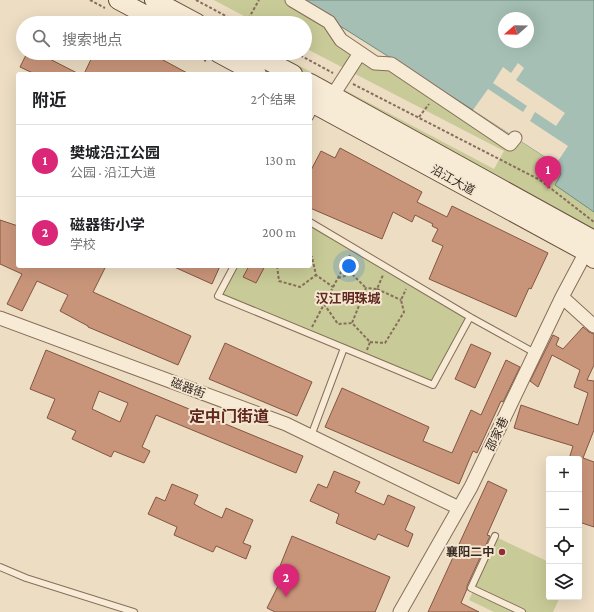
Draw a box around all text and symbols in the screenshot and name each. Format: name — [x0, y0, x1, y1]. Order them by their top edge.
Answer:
north arrow — [498, 12, 534, 48]
search box — [16, 16, 312, 60]
icon: search — [30, 27, 52, 49]
text: 搜索地点 — [62, 32, 122, 48]
text: 附近 — [32, 91, 66, 110]
text: 2个结果 — [251, 92, 296, 107]
text: 樊城沿江公园 — [70, 145, 160, 161]
text: 1 — [43, 153, 47, 168]
text: 130 m — [265, 153, 296, 168]
pin: 1 — [535, 156, 561, 189]
street label: 沿江大道 — [429, 162, 477, 198]
text: 公园 · 沿江大道 — [70, 165, 156, 180]
text: 磁器街小学 — [70, 217, 145, 233]
text: 2 — [42, 225, 48, 240]
text: 200 m — [262, 225, 296, 240]
text: 学校 — [70, 237, 96, 252]
your location — [339, 256, 359, 276]
district label: 汉江明珠城 — [315, 291, 381, 306]
street label: 磁器街 — [169, 375, 207, 401]
district label: 定中门街道 — [189, 408, 269, 425]
street label: 邵家巷 — [483, 415, 511, 453]
map controls — [546, 456, 582, 600]
button: + — [546, 456, 582, 492]
button: − — [546, 492, 582, 528]
button: locate — [546, 528, 582, 564]
place label: 襄阳二中 — [446, 545, 494, 559]
marker: 襄阳二中 — [497, 547, 507, 557]
pin: 2 — [273, 564, 299, 597]
button: layers — [546, 564, 582, 600]

